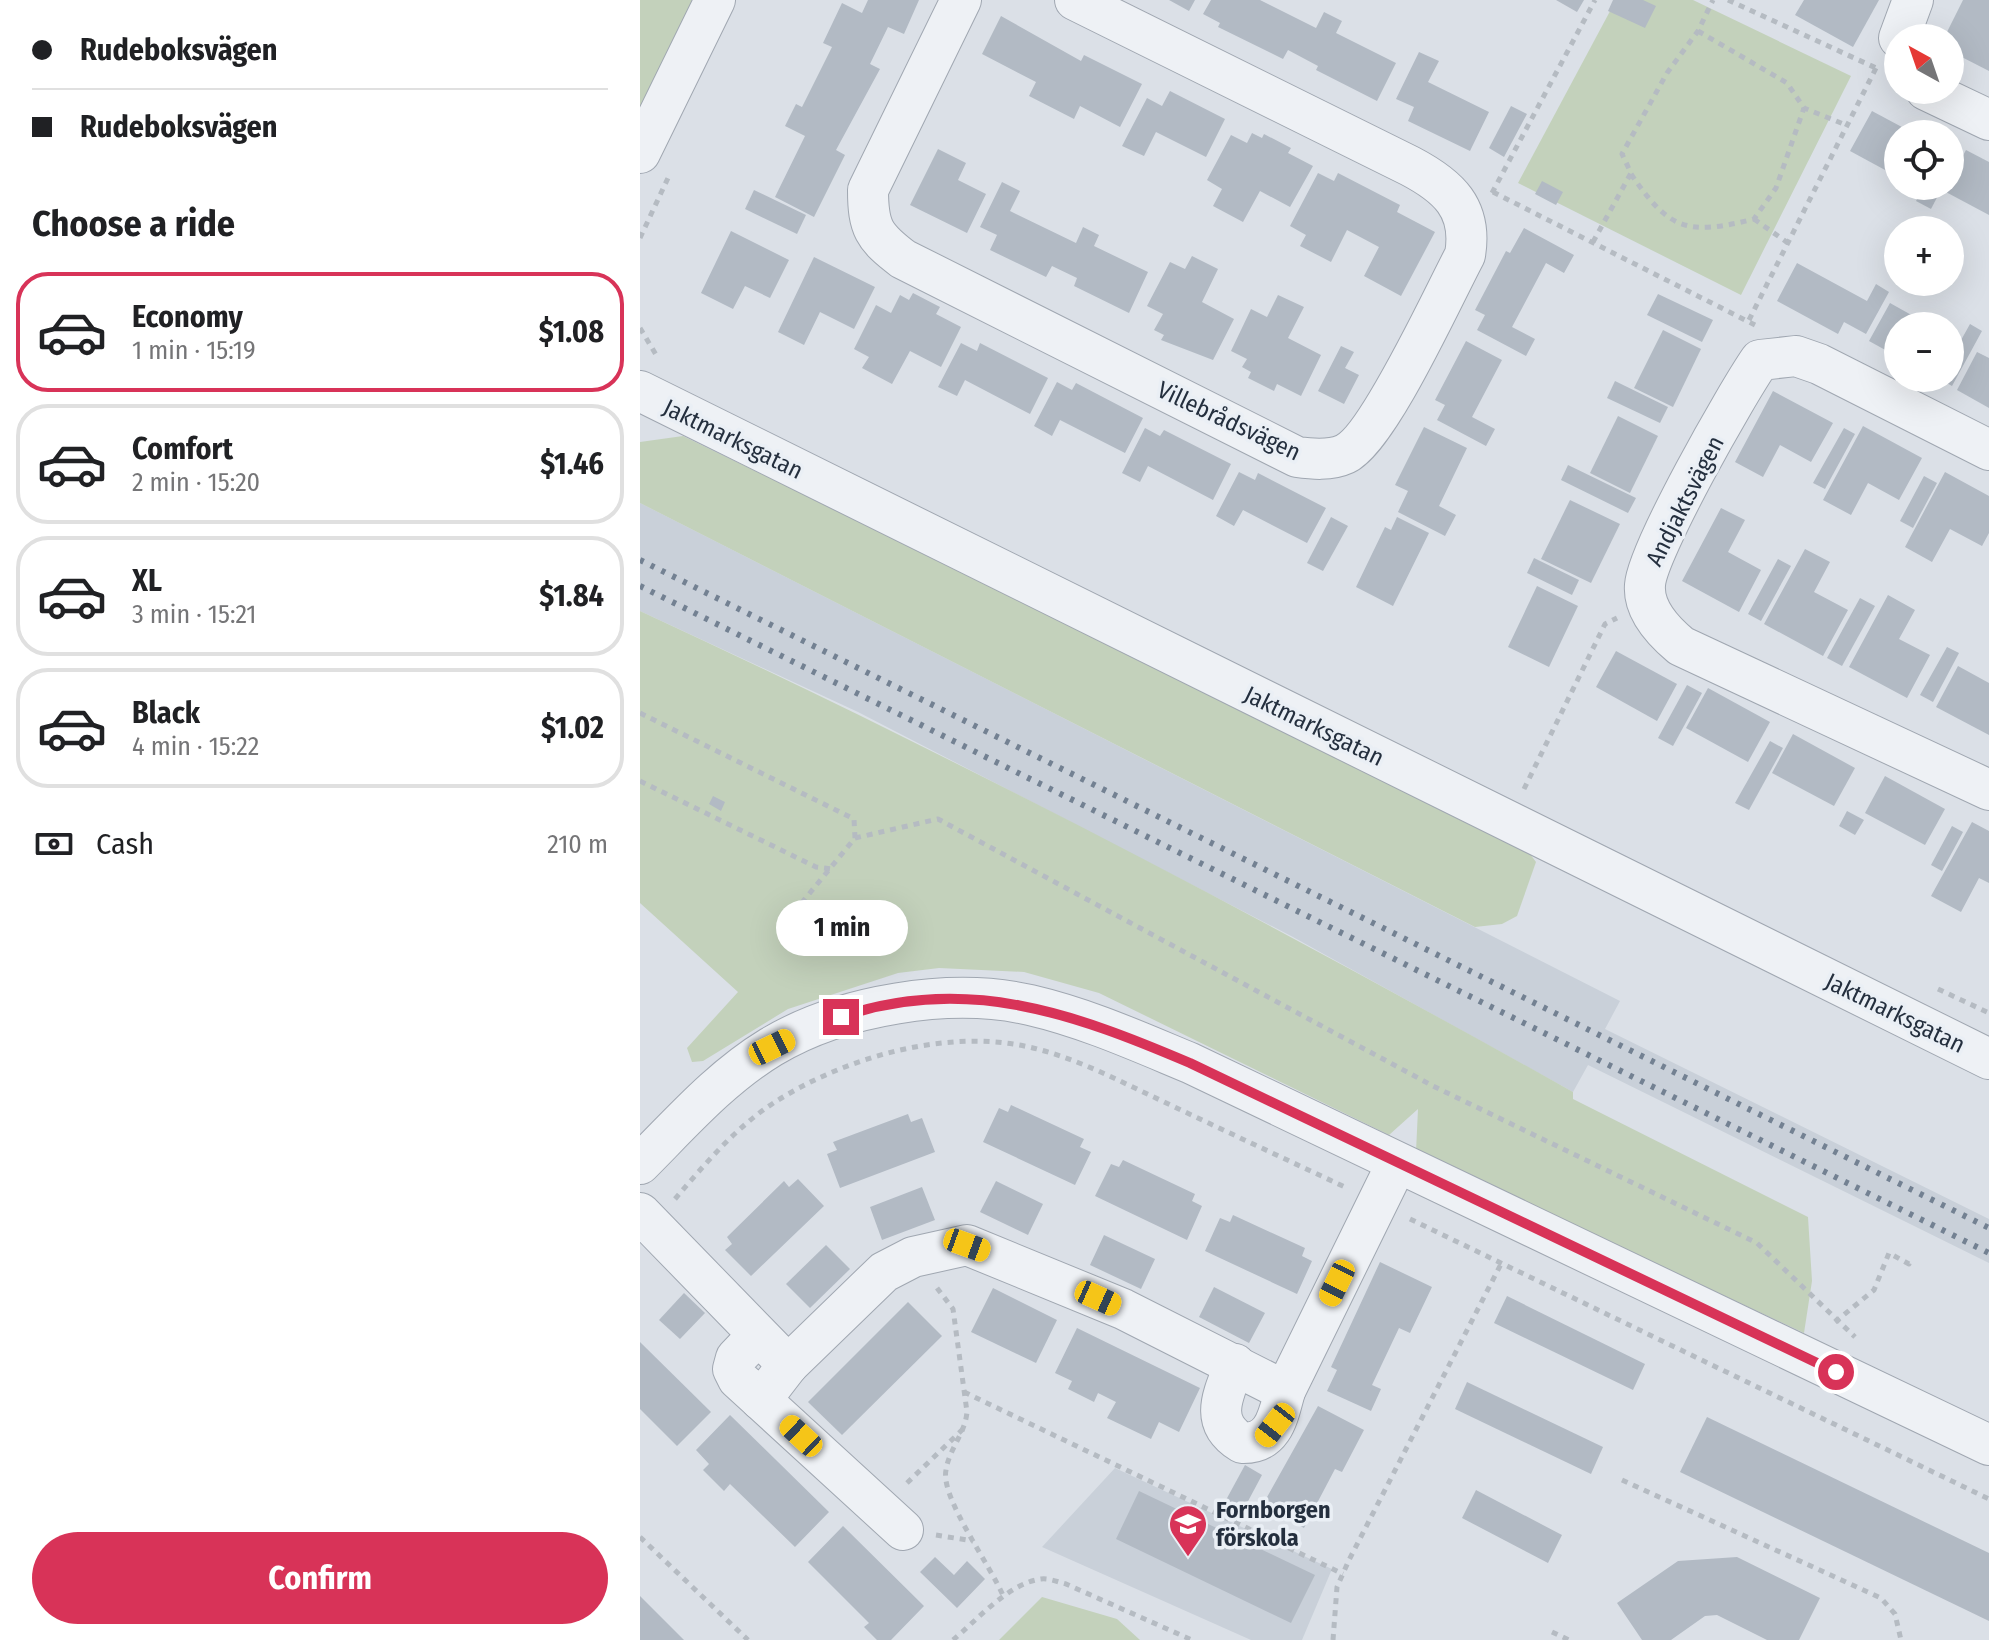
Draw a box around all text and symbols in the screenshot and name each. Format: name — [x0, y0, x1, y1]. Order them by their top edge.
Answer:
north arrow — [1884, 24, 1964, 104]
map controls — [1884, 24, 1964, 392]
text: Rudeboksvägen — [80, 32, 277, 68]
text: Rudeboksvägen — [80, 109, 277, 145]
button: locate — [1884, 120, 1964, 200]
text: Choose a ride — [32, 202, 235, 246]
button: + — [1884, 216, 1964, 296]
icon: car — [36, 296, 108, 368]
text: Economy — [132, 299, 243, 335]
button: − — [1884, 312, 1964, 392]
text: $1.08 — [539, 314, 604, 350]
text: 1 min · 15:19 — [132, 335, 256, 366]
street label: Villebrådsvägen — [1153, 376, 1305, 466]
street label: Jaktmarksgatan — [659, 393, 807, 485]
icon: car — [36, 428, 108, 500]
text: Comfort — [132, 431, 233, 467]
street label: Andjaktsvägen — [1640, 431, 1730, 571]
text: $1.46 — [540, 446, 604, 482]
text: 2 min · 15:20 — [132, 467, 260, 498]
icon: car — [36, 560, 108, 632]
text: XL — [132, 563, 162, 599]
text: $1.84 — [539, 578, 604, 614]
text: 3 min · 15:21 — [132, 599, 256, 630]
street label: Jaktmarksgatan — [1240, 680, 1388, 772]
icon: car — [36, 692, 108, 764]
text: Black — [132, 695, 200, 731]
text: $1.02 — [541, 710, 604, 746]
text: 4 min · 15:22 — [132, 731, 259, 762]
icon: cash — [32, 822, 76, 866]
text: Cash — [96, 826, 154, 862]
text: 210 m — [547, 829, 608, 860]
callout: 1 min — [775, 901, 907, 957]
text: 1 min — [814, 912, 870, 943]
street label: Jaktmarksgatan — [1821, 967, 1969, 1059]
route end — [823, 999, 859, 1035]
car — [745, 1026, 799, 1068]
car — [940, 1226, 994, 1264]
car — [1316, 1256, 1358, 1310]
car — [1071, 1277, 1125, 1319]
route start — [1818, 1354, 1854, 1390]
car — [1251, 1399, 1299, 1451]
car — [775, 1411, 827, 1461]
place label: Fornborgen förskola — [1216, 1496, 1330, 1552]
school or university icon: Fornborgen förskola — [1167, 1503, 1209, 1558]
button: Confirm — [32, 1532, 608, 1624]

